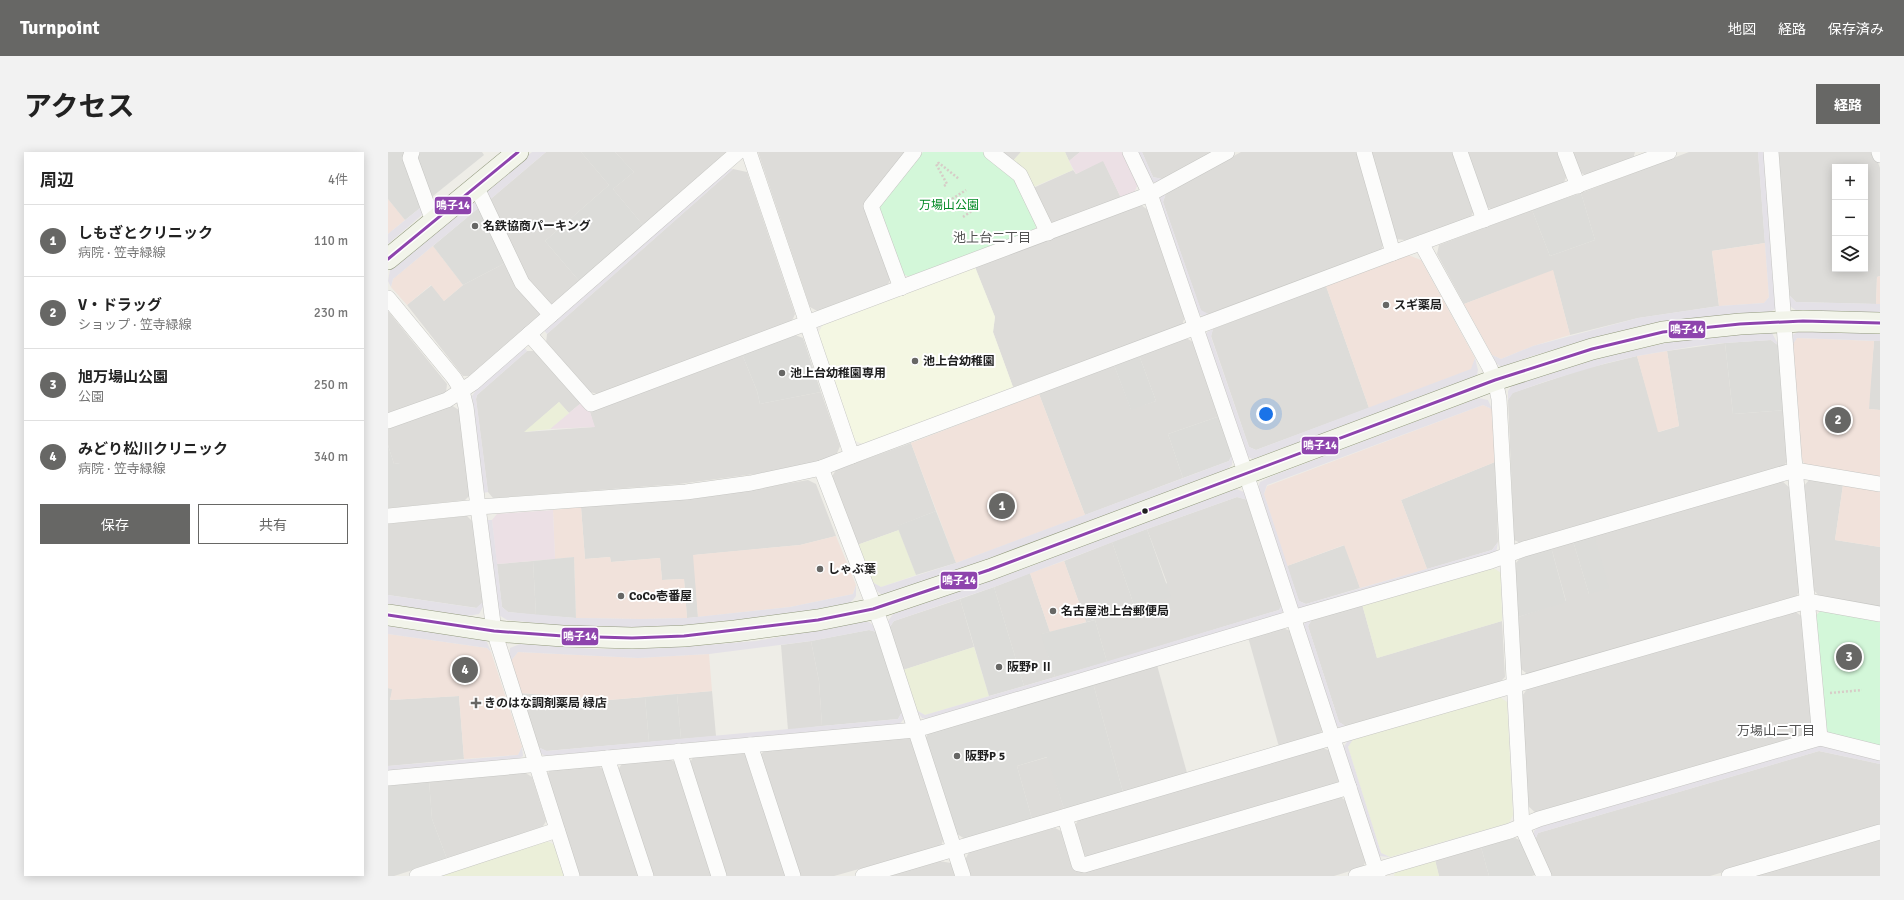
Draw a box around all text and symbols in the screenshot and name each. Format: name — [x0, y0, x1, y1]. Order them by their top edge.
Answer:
text: Turnpoint — [20, 16, 100, 40]
text: 地図 — [1728, 21, 1756, 38]
text: 経路 — [1778, 21, 1806, 38]
text: 保存済み — [1828, 21, 1884, 38]
button: 経路 — [1816, 84, 1880, 124]
text: アクセス — [24, 90, 135, 124]
map controls — [1832, 164, 1868, 272]
button: + — [1832, 164, 1868, 200]
text: 周辺 — [40, 170, 74, 191]
text: 4件 — [328, 172, 348, 188]
line badge: 鳴子14 — [434, 196, 472, 215]
park label: 万場山公園 — [919, 198, 979, 213]
text: 鳴子14 — [436, 199, 470, 212]
button: − — [1832, 200, 1868, 236]
place label: 名鉄協商パーキング — [483, 219, 591, 234]
marker: 名鉄協商パーキング — [470, 221, 480, 231]
text: しもざとクリニック — [78, 224, 213, 242]
district label: 池上台二丁目 — [953, 230, 1031, 246]
text: 1 — [49, 233, 57, 249]
text: 110 m — [314, 233, 348, 249]
button: layers — [1832, 236, 1868, 272]
text: 病院 · 笠寺緑線 — [78, 245, 166, 261]
text: V・ドラッグ — [78, 296, 162, 314]
place label: スギ薬局 — [1394, 298, 1442, 313]
marker: スギ薬局 — [1381, 300, 1391, 310]
text: 2 — [49, 305, 57, 321]
text: 230 m — [314, 305, 348, 321]
text: ショップ · 笠寺緑線 — [78, 317, 192, 333]
line badge: 鳴子14 — [1668, 320, 1706, 339]
text: 鳴子14 — [1670, 323, 1704, 336]
place label: 池上台幼稚園 — [923, 354, 995, 369]
marker: 池上台幼稚園 — [910, 356, 920, 366]
place label: 池上台幼稚園専用 — [790, 366, 886, 381]
text: 旭万場山公園 — [78, 368, 168, 386]
marker: 池上台幼稚園専用 — [777, 368, 787, 378]
text: 3 — [49, 377, 57, 393]
text: 250 m — [314, 377, 348, 393]
text: 公園 — [78, 389, 104, 405]
your location — [1256, 404, 1276, 424]
pin: 2 — [1825, 405, 1851, 435]
line badge: 鳴子14 — [1301, 436, 1339, 455]
text: 鳴子14 — [1303, 439, 1337, 452]
text: みどり松川クリニック — [78, 440, 228, 458]
text: 4 — [49, 449, 57, 465]
text: 340 m — [314, 449, 348, 465]
text: 病院 · 笠寺緑線 — [78, 461, 166, 477]
pin: 1 — [989, 491, 1015, 521]
button: 保存 — [40, 504, 190, 544]
button: 共有 — [198, 504, 348, 544]
unlabelled marker — [1140, 506, 1150, 516]
place label: しゃぶ葉 — [828, 562, 876, 577]
marker: しゃぶ葉 — [815, 564, 825, 574]
line badge: 鳴子14 — [940, 571, 978, 590]
text: 鳴子14 — [942, 574, 976, 587]
place label: CoCo壱番屋 — [629, 589, 692, 604]
marker: CoCo壱番屋 — [616, 591, 626, 601]
place label: 名古屋池上台郵便局 — [1061, 604, 1169, 619]
marker: 名古屋池上台郵便局 — [1048, 606, 1058, 616]
line badge: 鳴子14 — [561, 627, 599, 646]
text: 鳴子14 — [563, 630, 597, 643]
pin: 3 — [1836, 642, 1862, 672]
pin: 4 — [452, 655, 478, 685]
place label: 阪野P Ⅱ — [1007, 660, 1053, 675]
marker: 阪野P Ⅱ — [994, 662, 1004, 672]
place label: きのはな調剤薬局 緑店 — [484, 696, 607, 711]
marker: きのはな調剤薬局 緑店 — [471, 698, 481, 708]
district label: 万場山二丁目 — [1737, 723, 1815, 739]
place label: 阪野P 5 — [965, 749, 1005, 764]
marker: 阪野P 5 — [952, 751, 962, 761]

